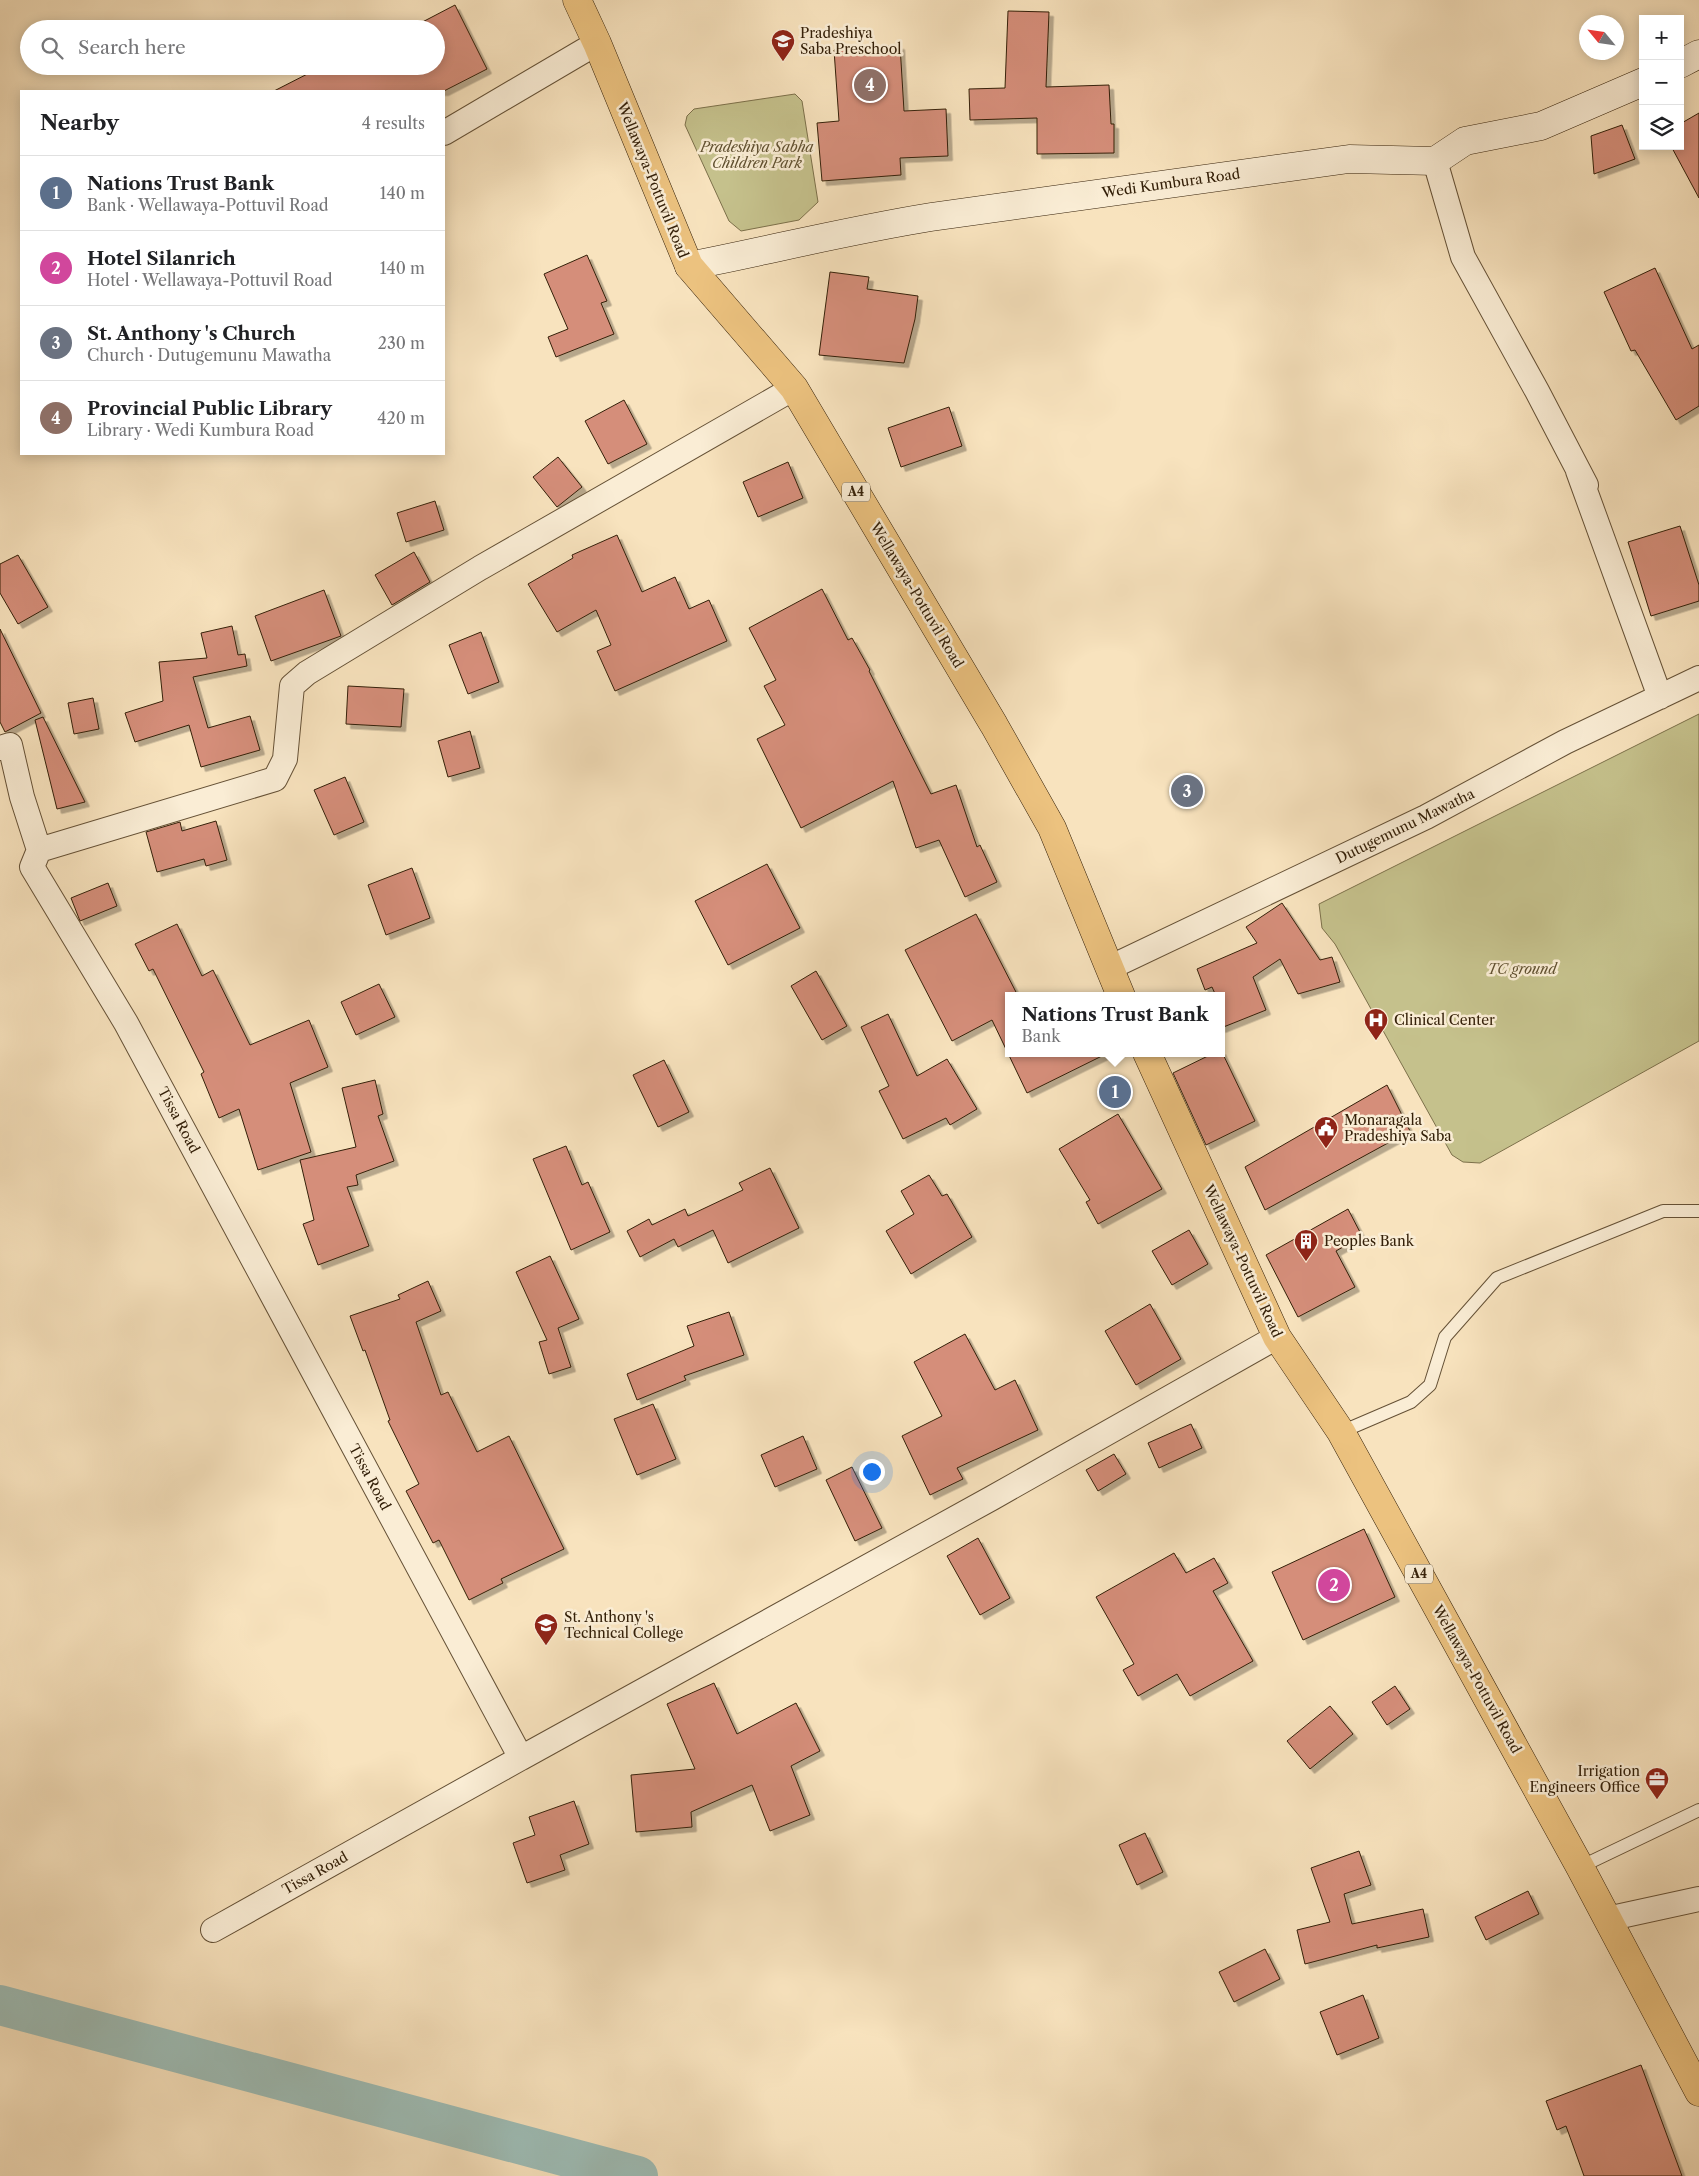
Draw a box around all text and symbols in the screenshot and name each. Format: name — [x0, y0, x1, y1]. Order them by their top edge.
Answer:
north arrow — [1579, 15, 1624, 60]
map controls — [1639, 15, 1684, 150]
button: + — [1639, 15, 1684, 60]
search box — [20, 20, 445, 75]
place label: Pradeshiya Saba Preschool — [800, 24, 901, 58]
school or university icon: Pradeshiya Saba Preschool — [770, 28, 796, 62]
icon: search — [38, 34, 66, 62]
text: Search here — [78, 36, 186, 59]
button: − — [1639, 60, 1684, 105]
pin: 4 — [854, 66, 886, 104]
street label: Wellawaya-Pottuvil Road — [613, 98, 693, 261]
button: layers — [1639, 105, 1684, 150]
text: Nearby — [40, 110, 119, 135]
text: 4 results — [362, 113, 425, 133]
park label: Pradeshiya Sabha Children Park — [699, 138, 814, 172]
street label: Wedi Kumbura Road — [1100, 164, 1242, 202]
text: Nations Trust Bank — [87, 172, 274, 195]
text: 1 — [52, 183, 60, 203]
text: 140 m — [380, 183, 425, 203]
text: Bank · Wellawaya-Pottuvil Road — [87, 195, 329, 215]
text: Hotel Silanrich — [87, 247, 236, 270]
text: 2 — [51, 258, 61, 278]
text: 140 m — [380, 258, 425, 278]
text: Hotel · Wellawaya-Pottuvil Road — [87, 270, 333, 290]
text: St. Anthony 's Church — [87, 322, 296, 345]
text: 3 — [51, 333, 61, 353]
text: 230 m — [378, 333, 425, 353]
text: Church · Dutugemunu Mawatha — [87, 345, 331, 365]
text: Provincial Public Library — [87, 397, 332, 420]
text: 4 — [51, 408, 61, 428]
text: 420 m — [377, 408, 425, 428]
text: Library · Wedi Kumbura Road — [87, 420, 314, 440]
road number: A4 — [842, 482, 870, 502]
street label: Wellawaya-Pottuvil Road — [866, 518, 968, 672]
pin: 3 — [1171, 772, 1203, 810]
street label: Dutugemunu Mawatha — [1333, 784, 1478, 867]
park label: TC ground — [1487, 960, 1558, 978]
popup — [1005, 992, 1225, 1057]
text: Nations Trust Bank — [1022, 1003, 1208, 1026]
hospital icon: Clinical Center — [1363, 1007, 1389, 1041]
place label: Clinical Center — [1394, 1011, 1495, 1029]
text: Bank — [1022, 1026, 1060, 1046]
pin: 1 — [1099, 1073, 1131, 1111]
street label: Tissa Road — [154, 1084, 204, 1157]
place label: Monaragala Pradeshiya Saba — [1344, 1111, 1452, 1145]
public building icon: Monaragala Pradeshiya Saba — [1313, 1115, 1339, 1149]
street label: Wellawaya-Pottuvil Road — [1199, 1181, 1287, 1341]
building icon: Peoples Bank — [1293, 1228, 1319, 1262]
place label: Peoples Bank — [1324, 1232, 1415, 1250]
street label: Tissa Road — [345, 1441, 395, 1514]
your location — [859, 1459, 885, 1485]
road number: A4 — [1405, 1565, 1433, 1584]
pin: 2 — [1318, 1566, 1350, 1604]
street label: Wellawaya-Pottuvil Road — [1428, 1601, 1526, 1757]
place label: St. Anthony 's Technical College — [564, 1608, 684, 1642]
school or university icon: St. Anthony 's Technical College — [533, 1612, 559, 1646]
place label: Irrigation Engineers Office — [1529, 1762, 1640, 1796]
office icon: Irrigation Engineers Office — [1644, 1766, 1670, 1800]
street label: Tissa Road — [279, 1847, 351, 1898]

